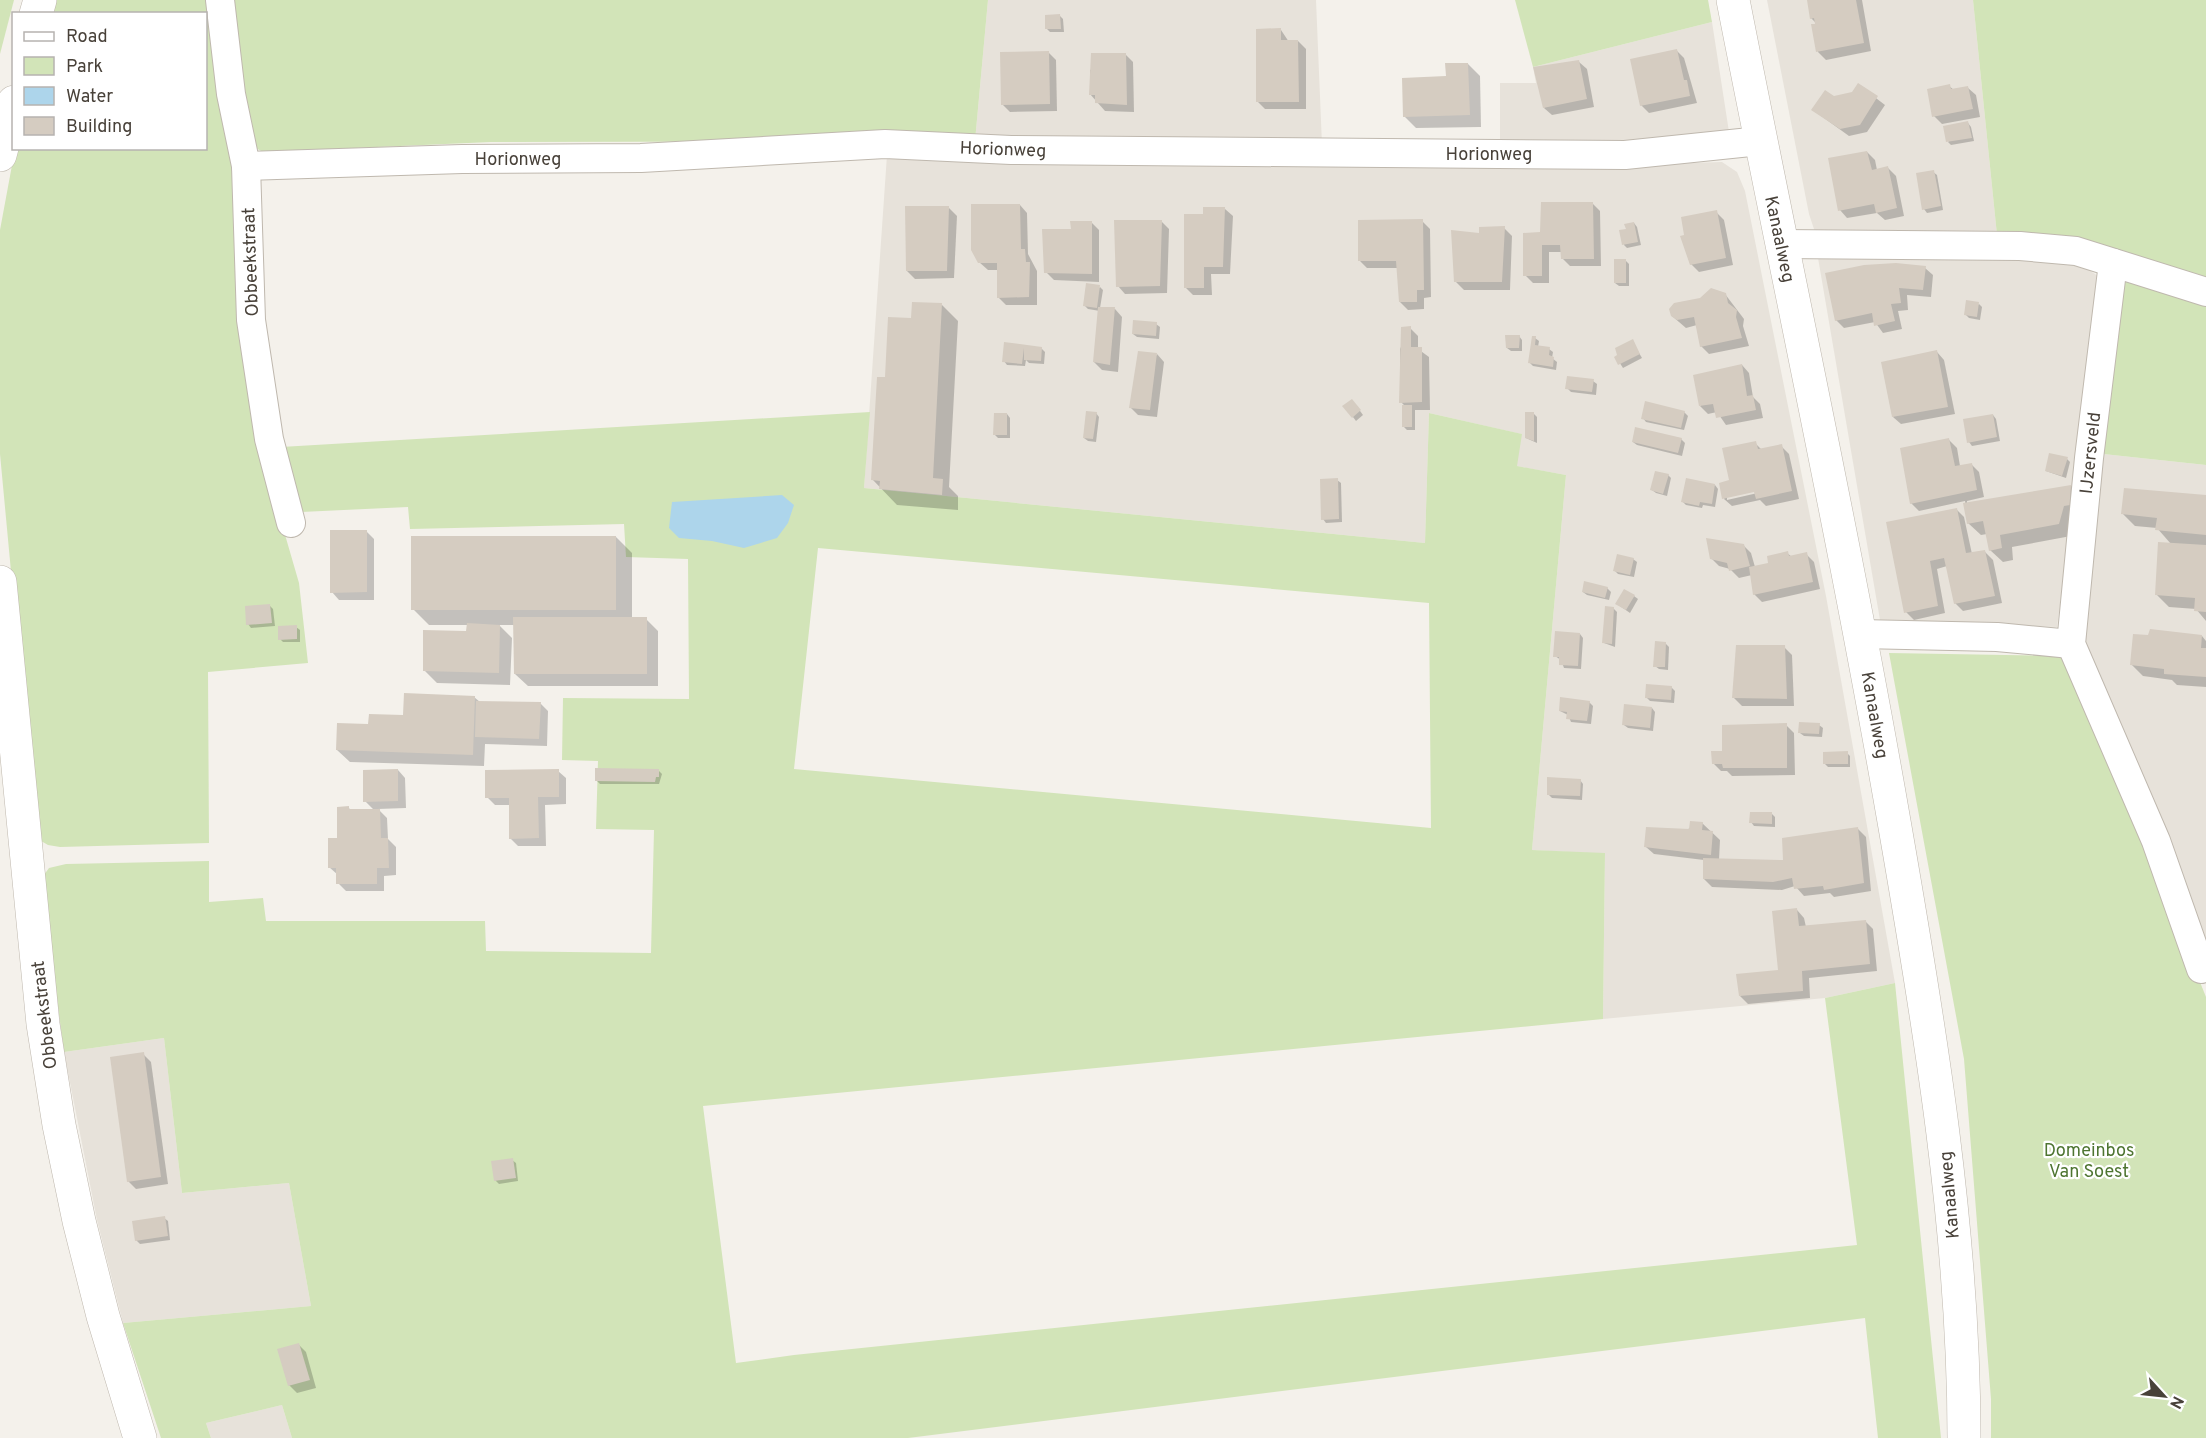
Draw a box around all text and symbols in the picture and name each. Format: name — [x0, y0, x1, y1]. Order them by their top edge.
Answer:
legend — [12, 12, 207, 150]
text: Road — [66, 26, 108, 49]
text: Park — [66, 56, 103, 79]
text: Water — [66, 86, 113, 109]
text: Building — [66, 116, 132, 139]
street label: Horionweg — [959, 137, 1047, 164]
street label: Horionweg — [1446, 144, 1532, 167]
street label: Horionweg — [475, 149, 561, 172]
street label: Kanaalweg — [1758, 194, 1799, 285]
street label: Obbeekstraat — [238, 207, 265, 317]
street label: IJzersveld — [2076, 411, 2107, 495]
street label: Kanaalweg — [1855, 670, 1892, 761]
street label: Obbeekstraat — [27, 959, 64, 1070]
park label: Domeinbos Van Soest — [2044, 1140, 2134, 1184]
street label: Kanaalweg — [1935, 1150, 1966, 1240]
north arrow — [2134, 1366, 2194, 1426]
text: N — [2164, 1392, 2187, 1412]

